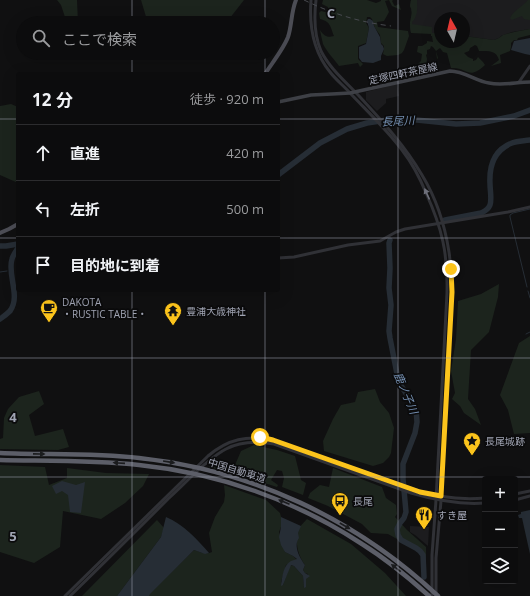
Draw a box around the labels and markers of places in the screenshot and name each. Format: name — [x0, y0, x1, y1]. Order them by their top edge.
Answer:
place label: DAKOTA ・RUSTIC TABLE・ — [62, 295, 147, 321]
cafe icon: DAKOTA ・RUSTIC TABLE・ — [39, 298, 59, 323]
temple icon: 豊浦大歳神社 — [163, 301, 183, 326]
place label: 豊浦大歳神社 — [186, 304, 246, 318]
place icon: 長尾城跡 — [462, 431, 482, 456]
place label: 長尾城跡 — [485, 434, 525, 448]
bus stop icon: 長尾 — [330, 491, 350, 516]
place label: 長尾 — [353, 494, 373, 508]
restaurant icon: すき屋 — [414, 505, 434, 530]
place label: すき屋 — [437, 508, 467, 522]

